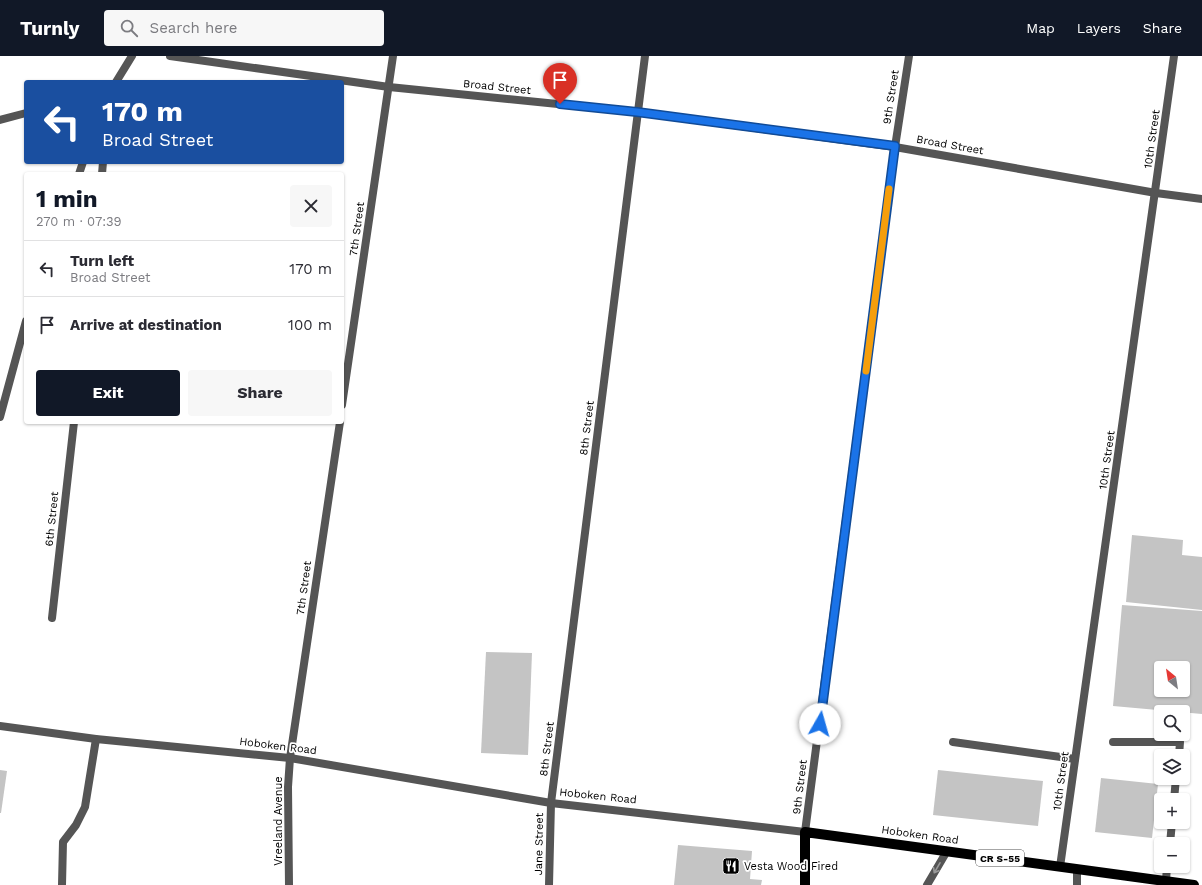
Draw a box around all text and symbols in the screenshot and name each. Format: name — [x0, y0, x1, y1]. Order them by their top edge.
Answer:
search box — [104, 10, 384, 46]
text: Turnly — [20, 17, 80, 40]
icon: search — [118, 17, 140, 39]
text: Search here — [150, 19, 237, 37]
text: Map — [1026, 20, 1055, 36]
text: Layers — [1077, 20, 1121, 36]
text: Share — [1143, 20, 1182, 36]
pin — [543, 63, 577, 104]
street label: 9th Street — [880, 68, 902, 125]
icon: arrive — [549, 69, 571, 91]
street label: Broad Street — [462, 77, 532, 97]
text: 170 m — [102, 95, 183, 128]
icon: left — [36, 96, 88, 148]
street label: 10th Street — [1141, 108, 1163, 169]
text: Broad Street — [102, 129, 213, 150]
street label: Broad Street — [915, 133, 985, 157]
text: 1 min — [36, 185, 98, 213]
button: close — [290, 185, 332, 227]
street label: 7th Street — [347, 201, 367, 257]
text: 270 m · 07:39 — [36, 214, 122, 229]
text: Turn left — [70, 252, 134, 270]
icon: left — [36, 258, 58, 280]
text: 170 m — [289, 260, 332, 278]
text: Broad Street — [70, 270, 150, 285]
icon: arrive — [36, 314, 58, 336]
text: Arrive at destination — [70, 316, 222, 334]
text: 100 m — [288, 316, 332, 334]
button: Exit — [36, 370, 180, 416]
button: Share — [188, 370, 332, 416]
street label: 8th Street — [577, 400, 597, 456]
street label: 10th Street — [1096, 429, 1118, 490]
street label: 6th Street — [43, 491, 61, 547]
street label: 7th Street — [294, 560, 314, 616]
north arrow — [1154, 661, 1190, 697]
map controls — [1154, 661, 1190, 873]
position arrow — [799, 703, 841, 745]
button: search — [1154, 705, 1190, 741]
street label: 8th Street — [537, 721, 557, 777]
street label: Hoboken Road — [239, 735, 317, 757]
button: layers — [1154, 749, 1190, 785]
street label: 10th Street — [1050, 750, 1072, 811]
street label: 9th Street — [790, 758, 810, 815]
street label: Vreeland Avenue — [272, 776, 285, 866]
street label: Hoboken Road — [559, 785, 637, 807]
button: + — [1154, 793, 1190, 829]
street label: Jane Street — [532, 812, 546, 875]
street label: Hoboken Road — [881, 823, 959, 847]
button: − — [1154, 837, 1190, 873]
road number: CR S-55 — [976, 850, 1024, 866]
restaurant icon: Vesta Wood Fired — [721, 856, 741, 876]
place label: Vesta Wood Fired — [744, 860, 838, 873]
one-way arrow — [933, 862, 941, 874]

